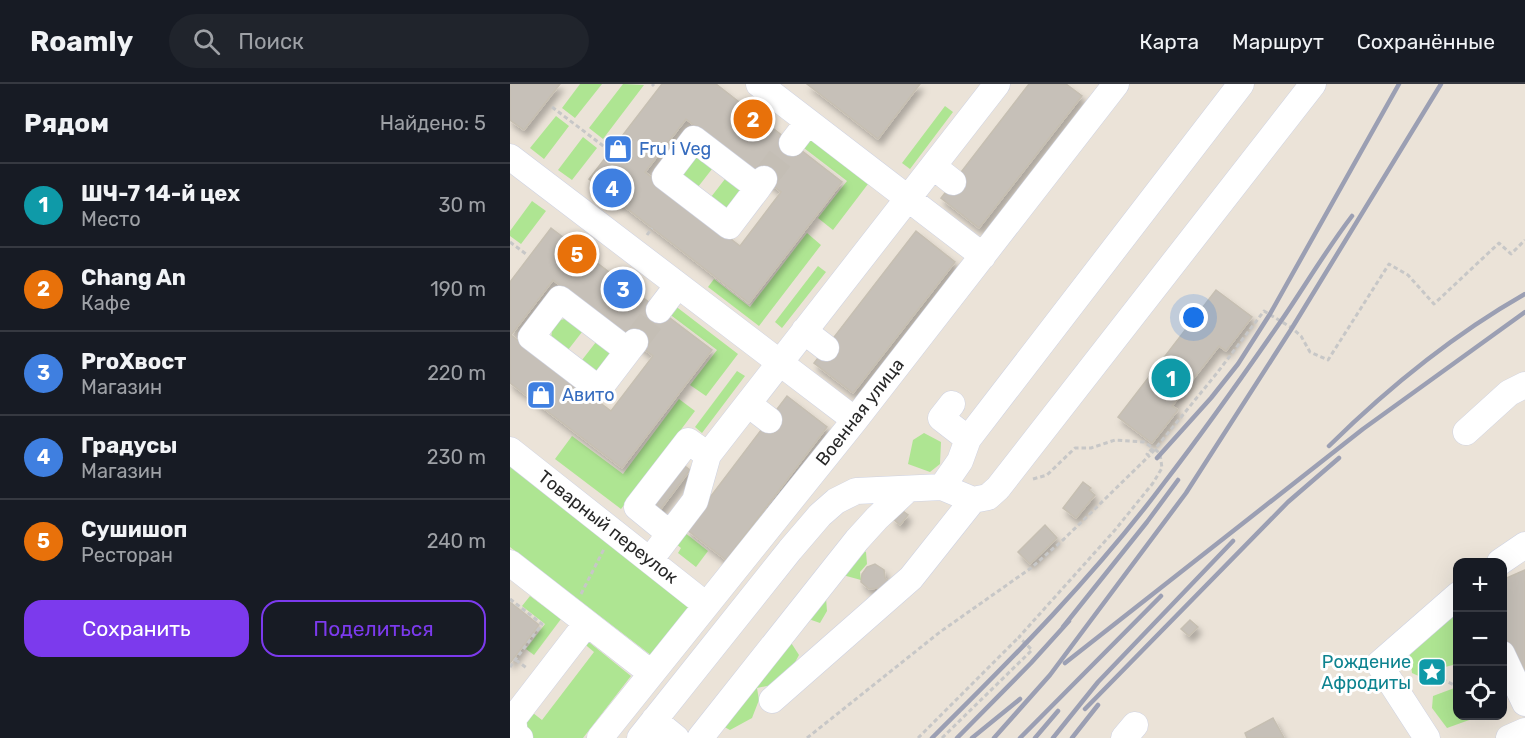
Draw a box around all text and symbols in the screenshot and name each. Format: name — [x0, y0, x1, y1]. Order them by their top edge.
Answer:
search box — [169, 14, 589, 68]
text: Roamly — [30, 25, 133, 58]
icon: search — [190, 25, 223, 58]
text: Поиск — [238, 28, 304, 55]
text: Карта — [1139, 29, 1199, 54]
text: Маршрут — [1232, 29, 1324, 54]
text: Сохранённые — [1357, 29, 1495, 54]
pin: 2 — [734, 96, 772, 141]
text: Рядом — [24, 108, 109, 139]
text: Найдено: 5 — [380, 111, 486, 135]
shop icon: Fru i Veg — [602, 133, 634, 165]
place label: Fru i Veg — [639, 138, 711, 160]
pin: 4 — [592, 166, 632, 210]
text: ШЧ-7 14-й цех — [81, 180, 240, 207]
text: 1 — [39, 193, 48, 217]
text: 30 m — [439, 193, 486, 217]
text: Место — [81, 207, 141, 231]
pin: 5 — [558, 232, 596, 276]
text: Chang An — [81, 264, 186, 291]
pin: 3 — [604, 266, 642, 312]
text: 2 — [37, 277, 50, 301]
text: 190 m — [430, 277, 486, 301]
text: Кафе — [81, 291, 130, 315]
your location — [1179, 303, 1208, 332]
text: ProХвост — [81, 348, 186, 375]
street label: Военная улица — [811, 354, 909, 470]
pin: 1 — [1152, 356, 1190, 400]
text: 3 — [37, 361, 50, 385]
text: 220 m — [427, 361, 486, 385]
text: Магазин — [81, 375, 162, 399]
shop icon: Авито — [525, 379, 557, 411]
place label: Авито — [562, 384, 615, 406]
text: Градусы — [81, 432, 177, 459]
text: 4 — [37, 445, 50, 469]
text: 230 m — [427, 445, 486, 469]
text: Магазин — [81, 459, 162, 483]
street label: Товарный переулок — [534, 466, 683, 589]
text: Сушишоп — [81, 516, 187, 543]
text: 5 — [37, 529, 50, 553]
text: 240 m — [427, 529, 486, 553]
text: Ресторан — [81, 543, 173, 567]
map controls — [1453, 558, 1507, 720]
button: + — [1453, 558, 1507, 612]
button: Сохранить — [24, 600, 249, 657]
button: Поделиться — [261, 600, 486, 657]
button: − — [1453, 612, 1507, 666]
place label: Рождение Афродиты — [1321, 651, 1411, 694]
place icon: Рождение Афродиты — [1416, 656, 1448, 688]
button: locate — [1453, 666, 1507, 720]

